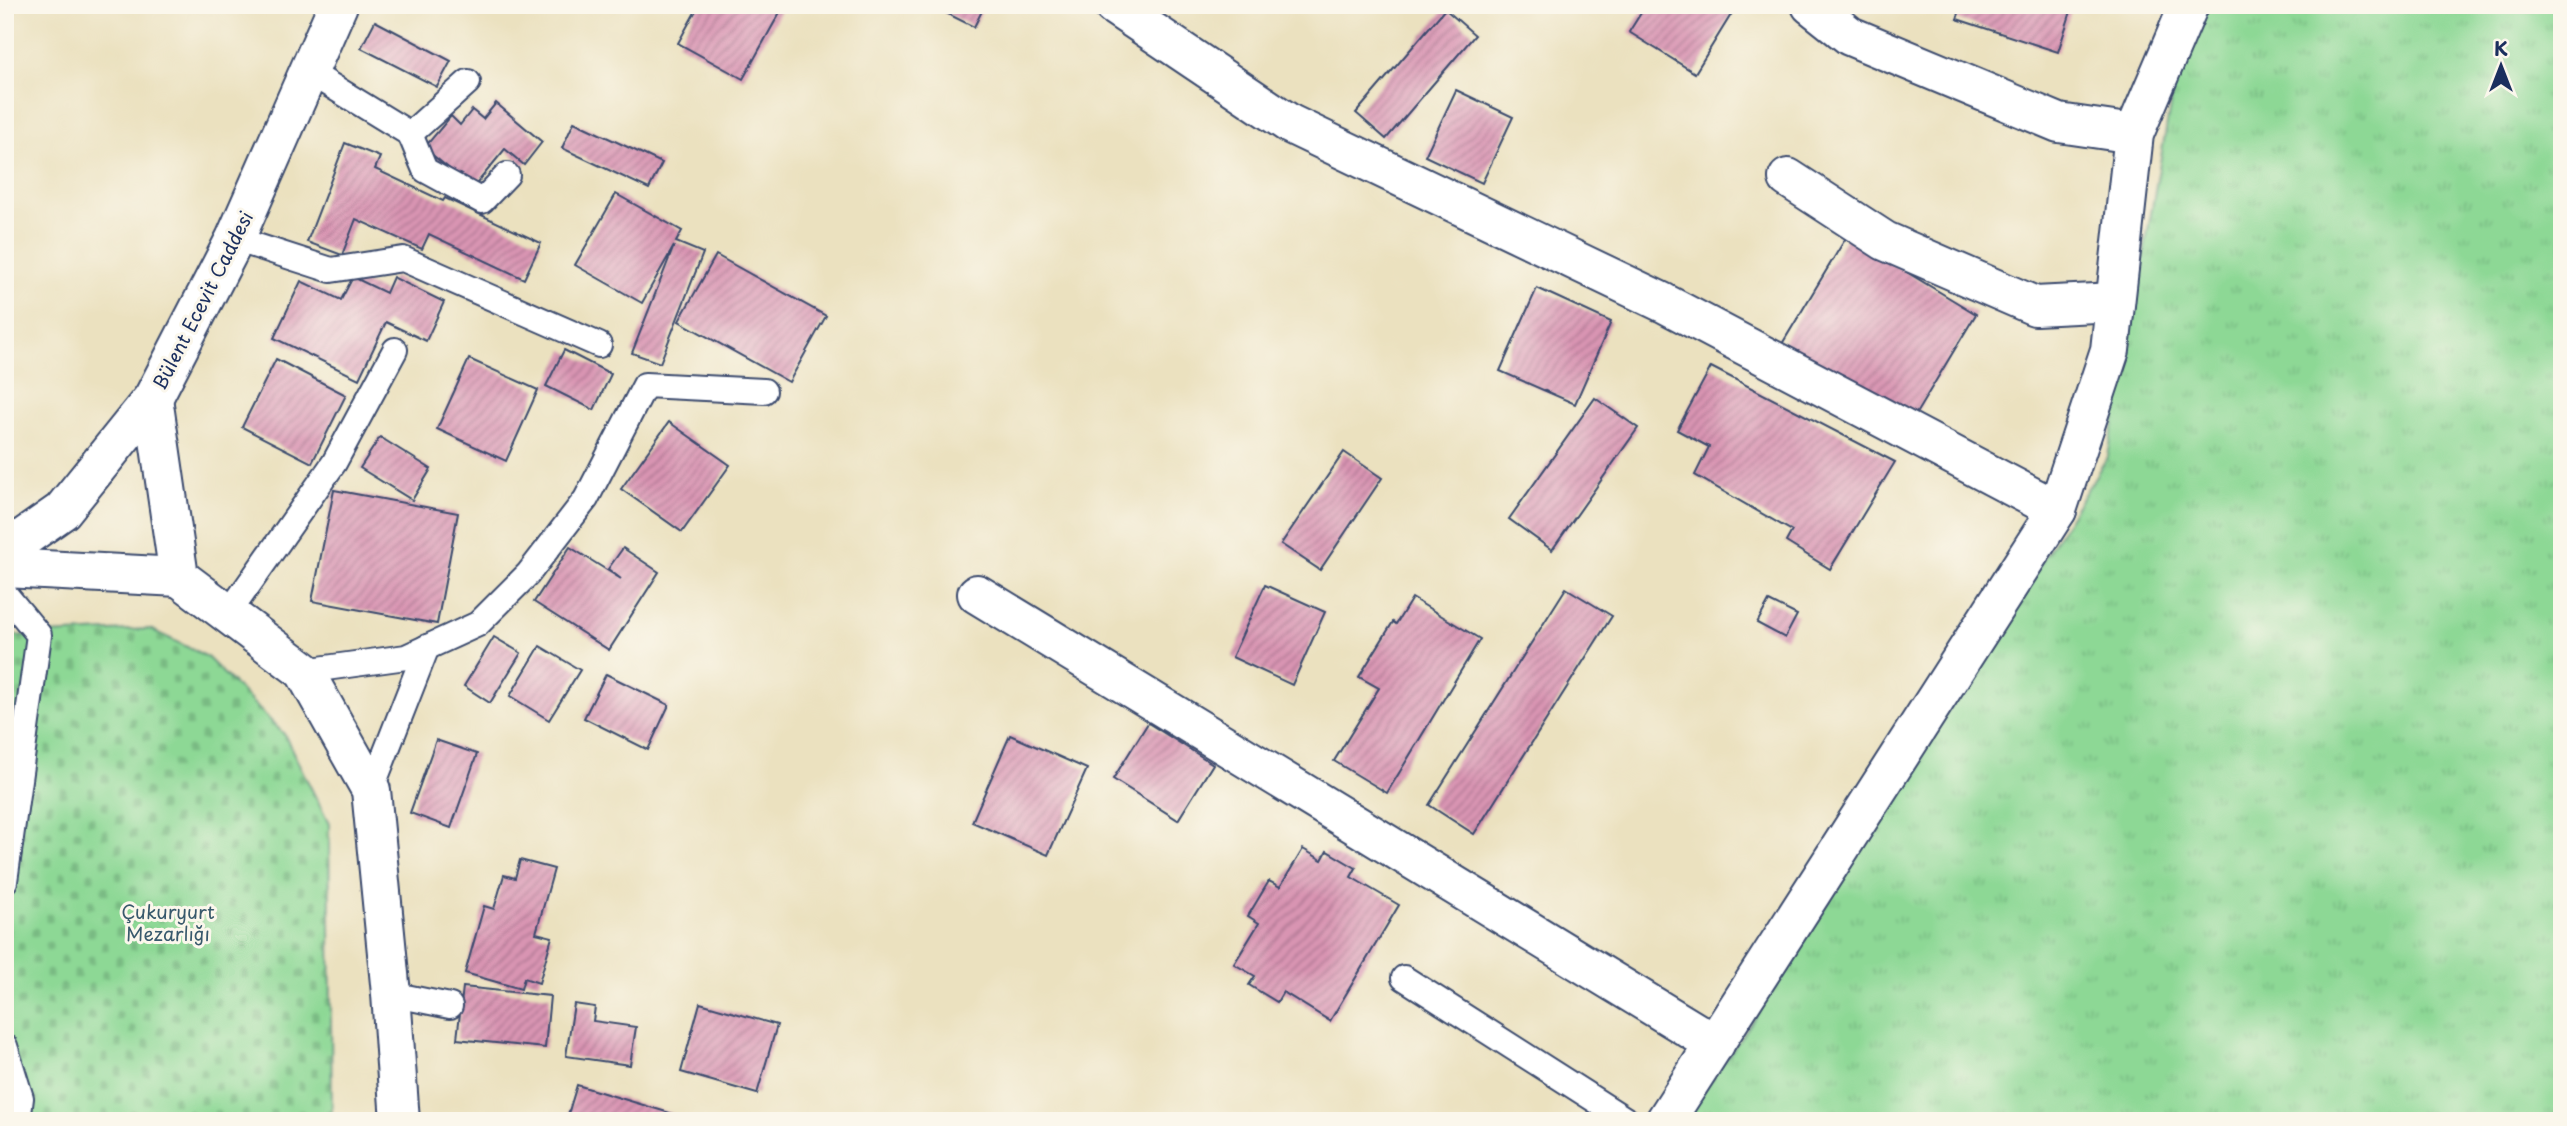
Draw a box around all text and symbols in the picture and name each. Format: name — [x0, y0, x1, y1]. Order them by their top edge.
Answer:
north arrow — [2466, 32, 2536, 102]
text: K — [2494, 34, 2508, 62]
street label: Bülent Ecevit Caddesi — [145, 206, 259, 394]
park label: Çukuryurt Mezarlığı — [121, 897, 215, 947]

